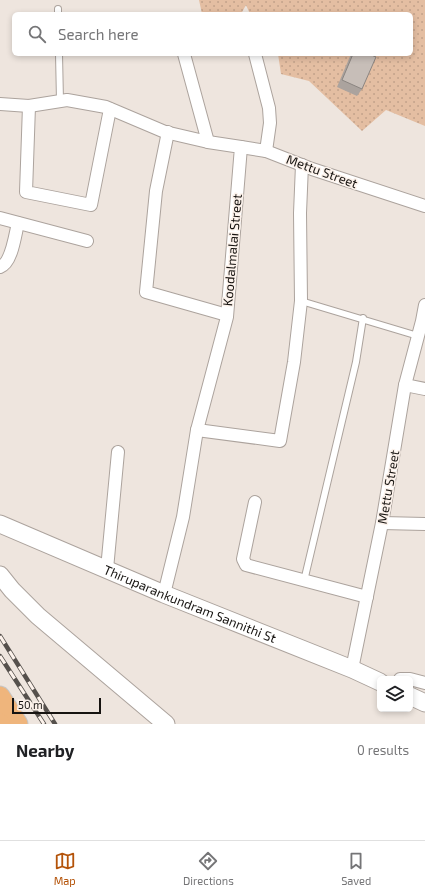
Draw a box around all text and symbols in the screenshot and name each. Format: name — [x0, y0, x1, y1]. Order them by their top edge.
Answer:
search box — [12, 12, 413, 56]
icon: search — [26, 23, 48, 45]
text: Search here — [58, 25, 139, 43]
street label: Mettu Street — [284, 151, 360, 191]
street label: Koodalmalai Street — [219, 193, 245, 307]
street label: Mettu Street — [374, 449, 402, 525]
street label: Thiruparankundram Sannithi St — [101, 561, 279, 646]
map controls — [377, 676, 413, 712]
button: layers — [377, 676, 413, 712]
scale bar — [12, 696, 101, 715]
text: 50 m — [18, 698, 43, 711]
text: Nearby — [16, 740, 74, 760]
text: 0 results — [357, 742, 409, 758]
tab: Map — [54, 850, 76, 887]
tab: Directions — [183, 850, 234, 887]
tab: Saved — [341, 850, 371, 887]

